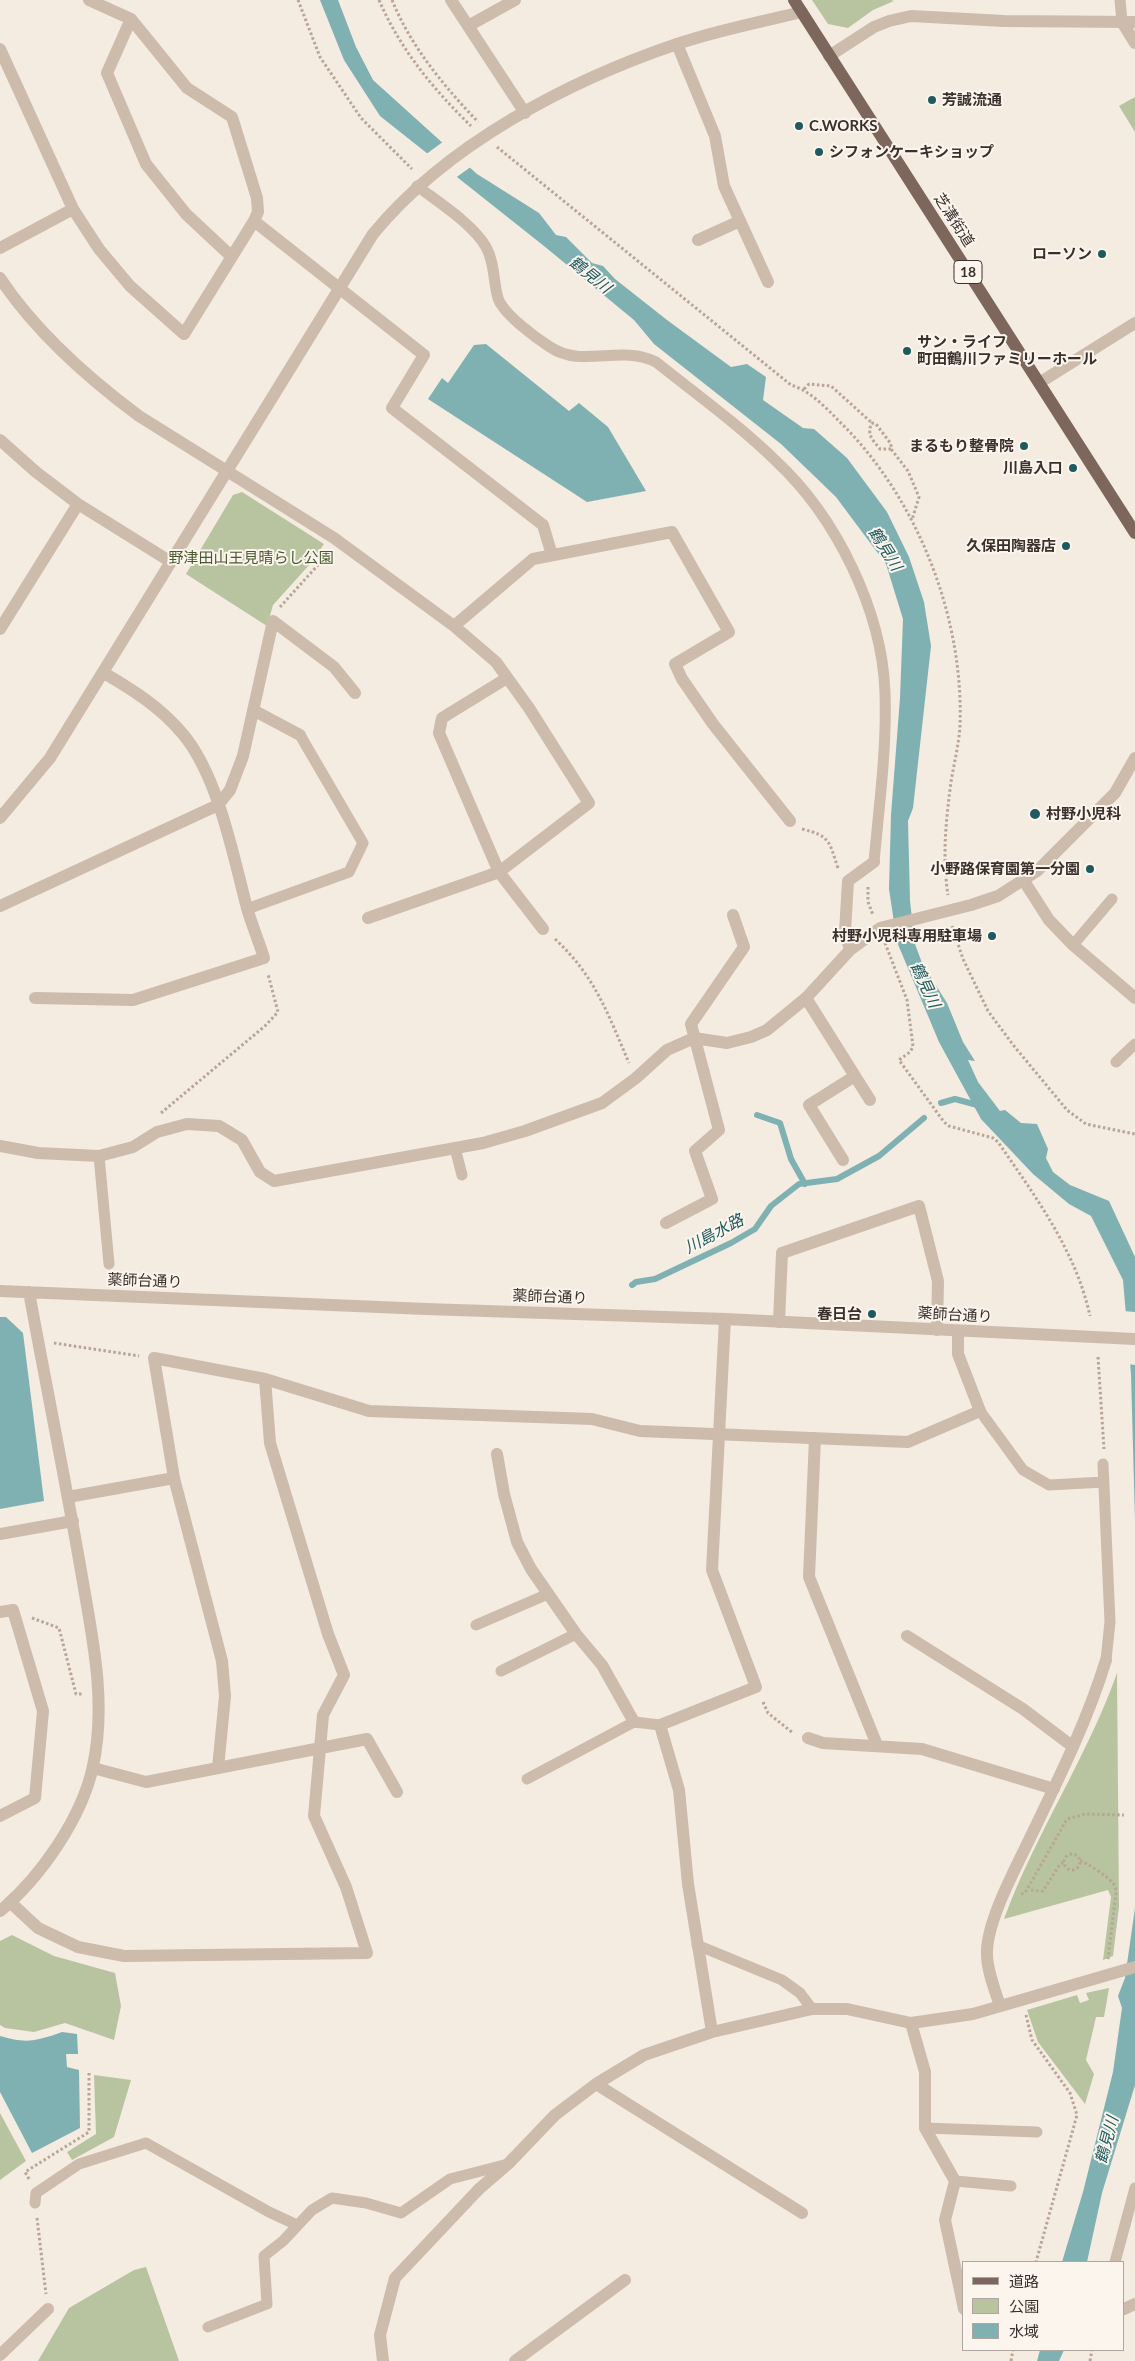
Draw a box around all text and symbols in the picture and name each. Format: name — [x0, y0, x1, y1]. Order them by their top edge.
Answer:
place label: 芳誠流通 — [942, 91, 1002, 109]
marker: 芳誠流通 — [926, 94, 938, 106]
place label: C.WORKS — [809, 117, 878, 135]
marker: C.WORKS — [793, 120, 805, 132]
place label: シフォンケーキショップ — [829, 143, 994, 161]
marker: シフォンケーキショップ — [813, 146, 825, 158]
street label: 芝溝街道 — [930, 190, 978, 250]
place label: ローソン — [1032, 245, 1092, 263]
marker: ローソン — [1096, 248, 1108, 260]
water label: 鶴見川 — [565, 252, 615, 298]
road number: 18 — [954, 260, 982, 284]
place label: サン・ライフ 町田鶴川ファミリーホール — [917, 333, 1097, 368]
marker: サン・ライフ 町田鶴川ファミリーホール — [901, 345, 913, 357]
place label: まるもり整骨院 — [909, 437, 1014, 455]
marker: まるもり整骨院 — [1018, 440, 1030, 452]
place label: 川島入口 — [1003, 459, 1063, 477]
marker: 川島入口 — [1067, 462, 1079, 474]
water label: 鶴見川 — [864, 524, 906, 574]
place label: 久保田陶器店 — [966, 537, 1056, 555]
marker: 久保田陶器店 — [1060, 540, 1072, 552]
park label: 野津田山王見晴らし公園 — [169, 549, 333, 567]
place label: 村野小児科 — [1046, 805, 1121, 823]
marker: 村野小児科 — [1028, 807, 1042, 821]
place label: 小野路保育園第一分園 — [930, 860, 1080, 878]
marker: 小野路保育園第一分園 — [1084, 863, 1096, 875]
place label: 村野小児科専用駐車場 — [832, 927, 982, 945]
marker: 村野小児科専用駐車場 — [986, 930, 998, 942]
water label: 鶴見川 — [906, 959, 944, 1011]
water label: 川島水路 — [681, 1211, 747, 1257]
street label: 薬師台通り — [107, 1271, 183, 1291]
street label: 薬師台通り — [512, 1287, 588, 1307]
street label: 薬師台通り — [917, 1304, 993, 1326]
place label: 春日台 — [817, 1305, 862, 1323]
marker: 春日台 — [866, 1308, 878, 1320]
water label: 鶴見川 — [1092, 2114, 1122, 2166]
legend — [962, 2261, 1125, 2351]
text: 道路 — [1009, 2272, 1039, 2290]
text: 公園 — [1009, 2297, 1039, 2315]
text: 水域 — [1009, 2322, 1039, 2340]

